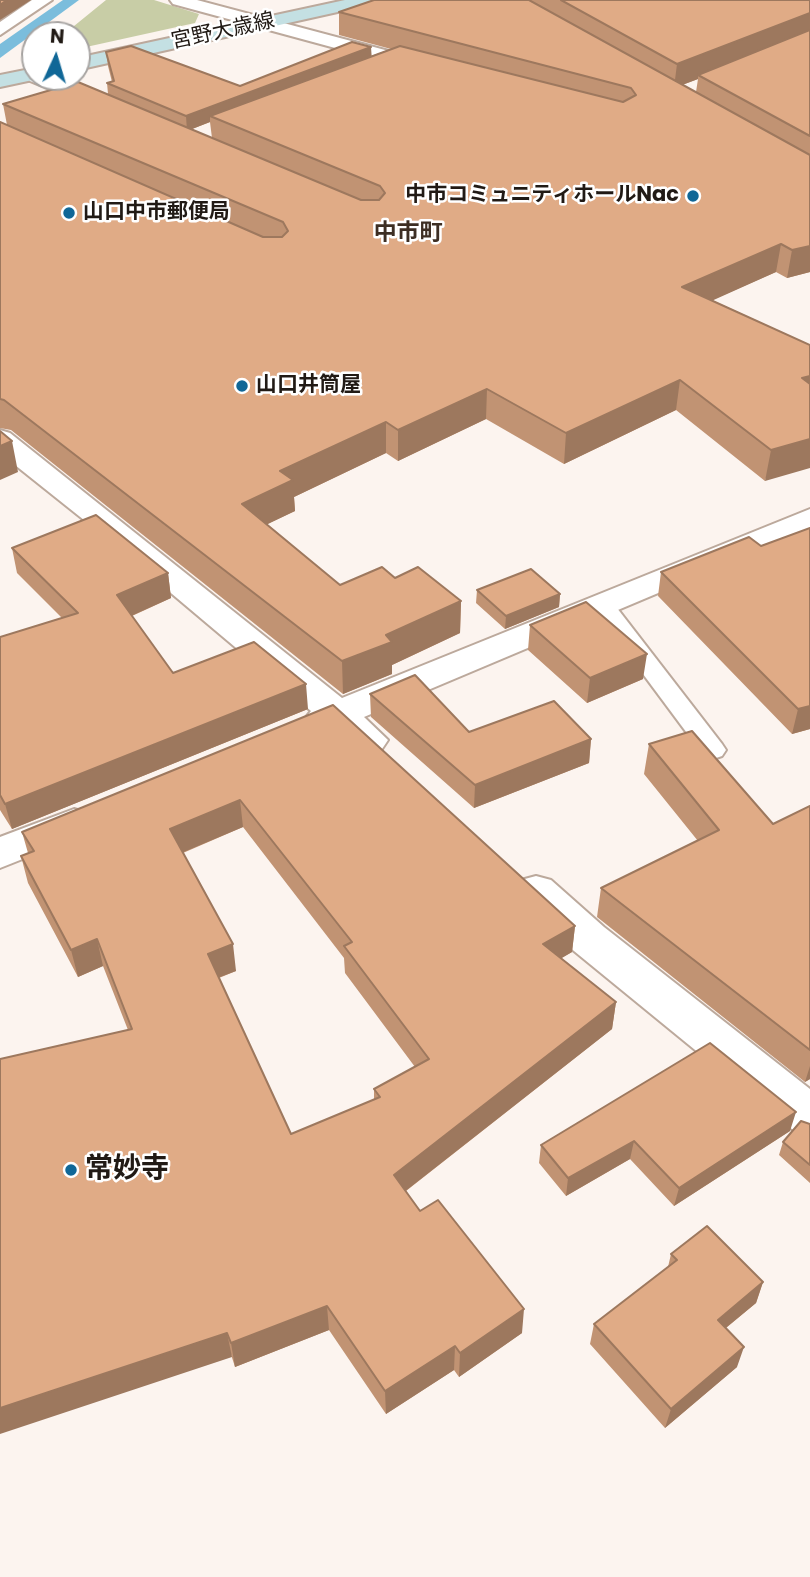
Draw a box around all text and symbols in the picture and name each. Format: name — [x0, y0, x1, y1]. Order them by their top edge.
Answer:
street label: 宮野大歳線 — [169, 9, 277, 55]
north arrow — [21, 21, 91, 91]
text: N — [49, 23, 65, 51]
place label: 中市コミュニティホールNac — [405, 183, 679, 209]
marker: 中市コミュニティホールNac — [685, 188, 701, 204]
place label: 山口中市郵便局 — [83, 200, 230, 226]
marker: 山口中市郵便局 — [61, 205, 77, 221]
district label: 中市町 — [374, 220, 442, 248]
place label: 山口井筒屋 — [256, 373, 361, 399]
marker: 山口井筒屋 — [234, 378, 250, 394]
place label: 常妙寺 — [85, 1153, 169, 1187]
marker: 常妙寺 — [63, 1162, 79, 1178]

